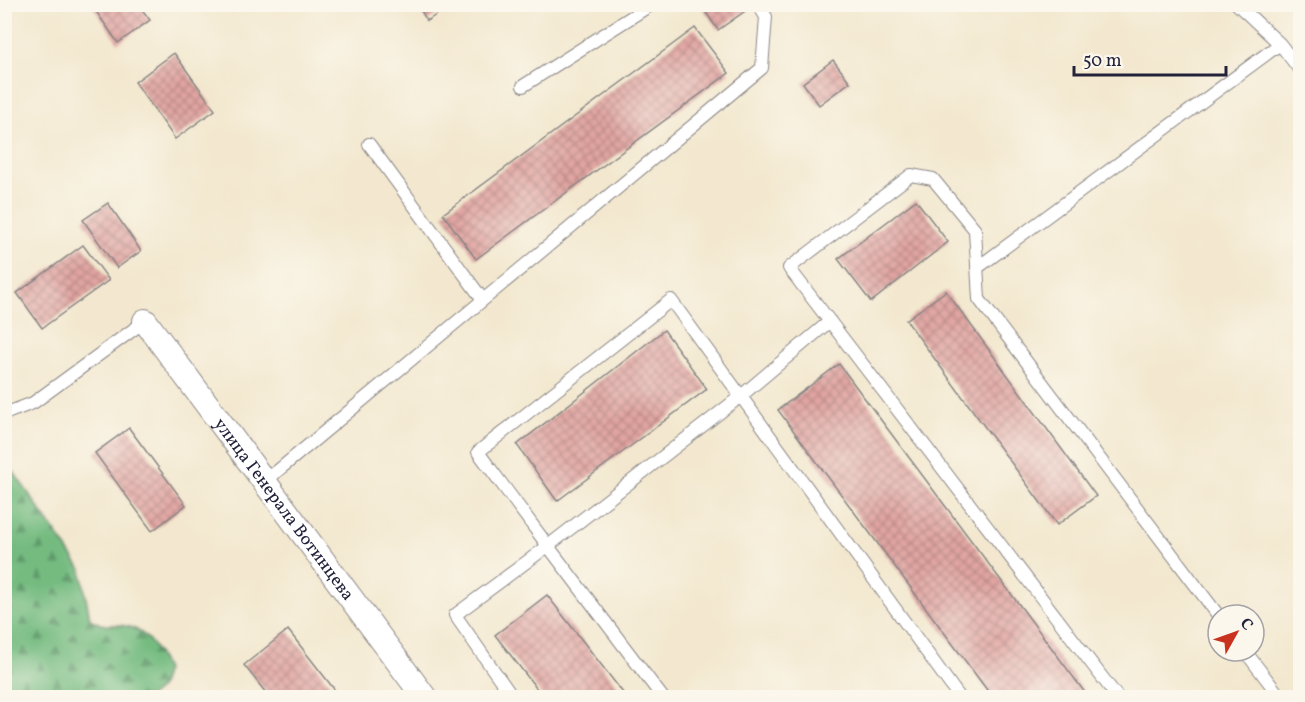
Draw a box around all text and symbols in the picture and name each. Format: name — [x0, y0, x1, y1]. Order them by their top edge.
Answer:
scale bar — [1074, 39, 1226, 77]
text: 50 m — [1083, 49, 1122, 74]
street label: улица Генерала Вотинцева — [207, 413, 360, 606]
north arrow — [1206, 603, 1266, 663]
text: С — [1234, 614, 1258, 636]

